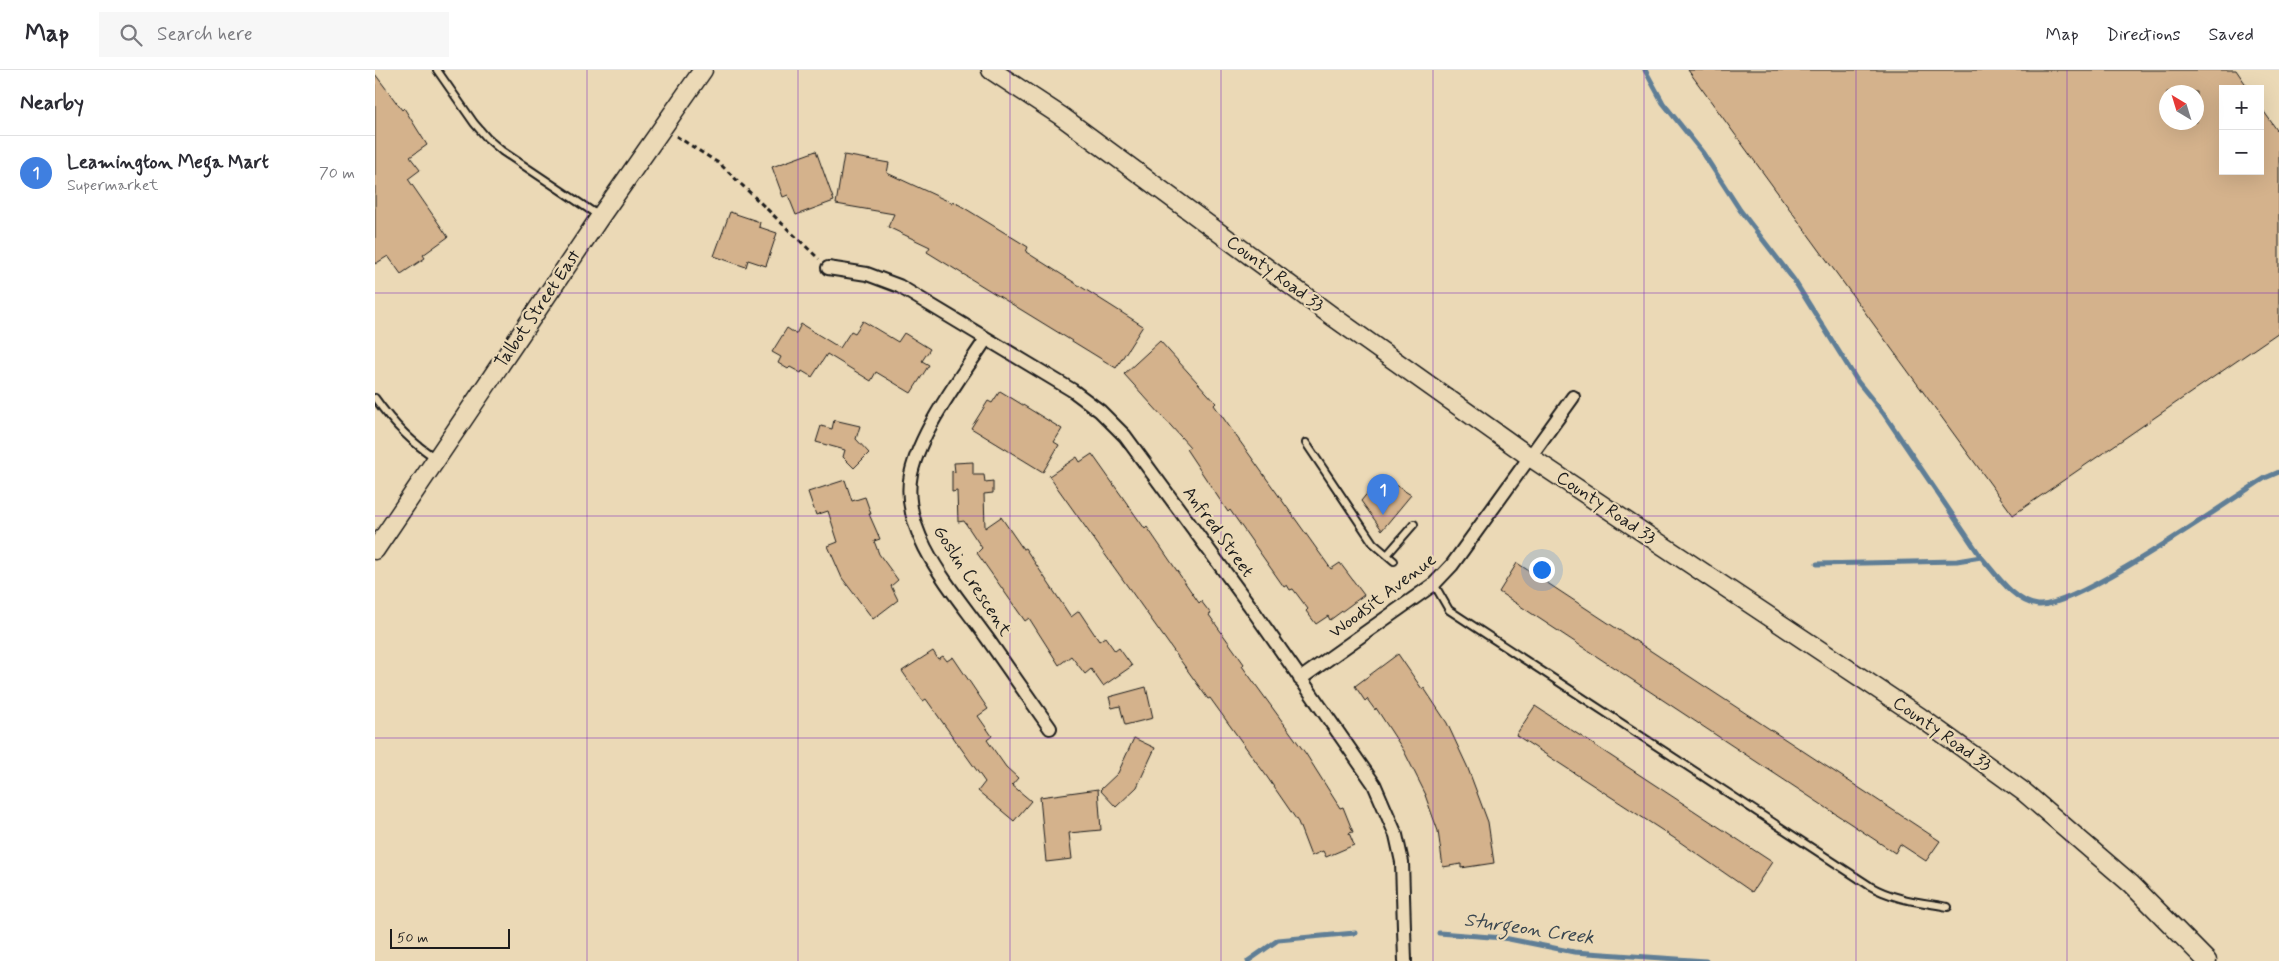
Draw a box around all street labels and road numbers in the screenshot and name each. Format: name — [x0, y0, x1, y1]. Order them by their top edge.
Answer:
street label: County Road 33 — [1221, 230, 1329, 318]
street label: Talbot Street East — [489, 245, 587, 373]
street label: County Road 33 — [1551, 466, 1661, 550]
street label: Anfred Street — [1177, 482, 1259, 582]
street label: Goslin Crescent — [927, 521, 1017, 641]
street label: Woodsit Avenue — [1325, 548, 1441, 644]
street label: County Road 33 — [1888, 691, 1996, 777]

